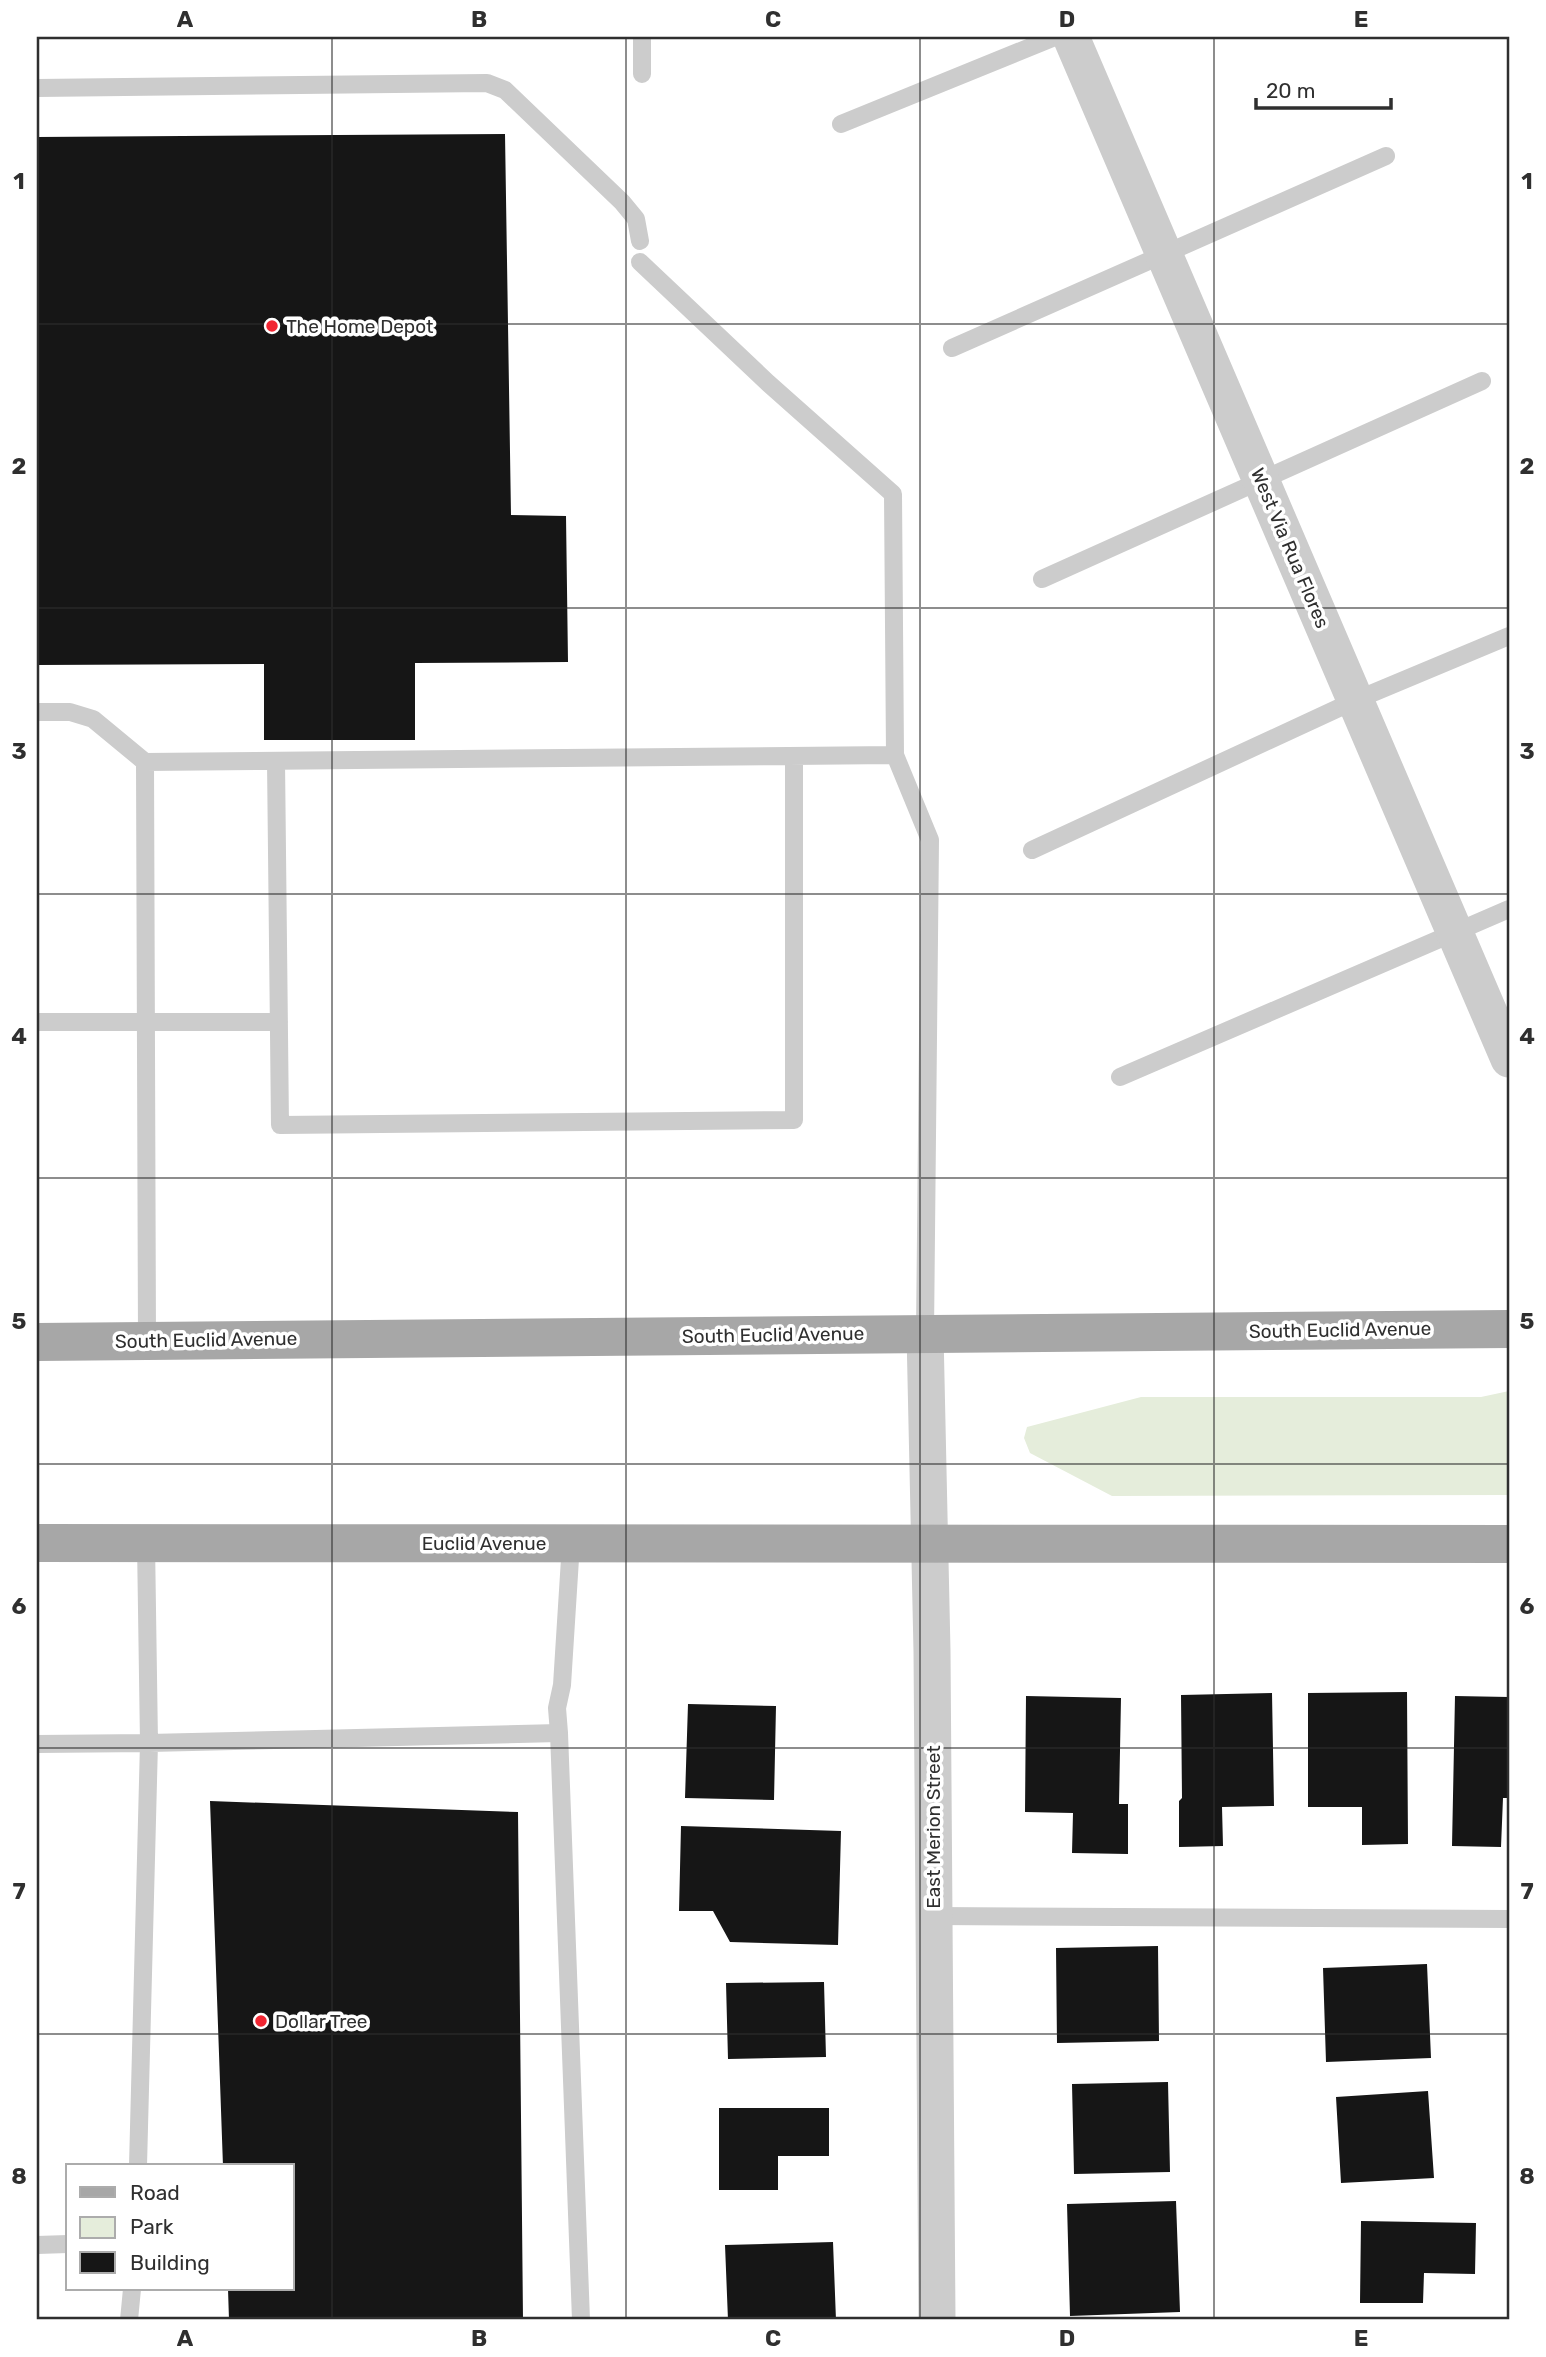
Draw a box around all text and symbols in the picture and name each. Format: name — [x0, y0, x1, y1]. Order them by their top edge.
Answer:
text: A — [177, 5, 194, 33]
text: B — [471, 5, 487, 33]
text: C — [765, 5, 781, 33]
text: D — [1059, 5, 1075, 33]
text: E — [1354, 5, 1368, 33]
scale bar — [1256, 66, 1390, 110]
text: 20 m — [1266, 78, 1315, 103]
text: 1 — [13, 167, 25, 195]
text: 1 — [1521, 167, 1533, 195]
place label: The Home Depot — [286, 315, 434, 338]
marker: The Home Depot — [264, 318, 280, 334]
text: 2 — [12, 452, 26, 480]
text: 2 — [1520, 452, 1534, 480]
street label: West Via Rua Flores — [1246, 464, 1334, 632]
text: 3 — [11, 737, 27, 765]
text: 3 — [1519, 737, 1535, 765]
text: 4 — [11, 1022, 27, 1050]
text: 4 — [1519, 1022, 1535, 1050]
text: 5 — [12, 1307, 27, 1335]
text: 5 — [1520, 1307, 1535, 1335]
street label: South Euclid Avenue — [1249, 1317, 1431, 1343]
street label: South Euclid Avenue — [682, 1322, 864, 1348]
street label: South Euclid Avenue — [115, 1327, 297, 1353]
street label: Euclid Avenue — [422, 1532, 546, 1555]
text: 6 — [12, 1592, 27, 1620]
text: 6 — [1520, 1592, 1535, 1620]
street label: East Merion Street — [922, 1745, 945, 1909]
text: 7 — [12, 1877, 26, 1905]
text: 7 — [1520, 1877, 1534, 1905]
place label: Dollar Tree — [275, 2010, 367, 2033]
marker: Dollar Tree — [253, 2013, 269, 2029]
text: 8 — [11, 2162, 27, 2190]
text: 8 — [1519, 2162, 1535, 2190]
legend — [66, 2164, 294, 2290]
text: Road — [130, 2180, 180, 2205]
text: Park — [130, 2214, 174, 2239]
text: Building — [130, 2250, 210, 2275]
text: A — [177, 2324, 194, 2352]
text: B — [471, 2324, 487, 2352]
text: C — [765, 2324, 781, 2352]
text: D — [1059, 2324, 1075, 2352]
text: E — [1354, 2324, 1368, 2352]

